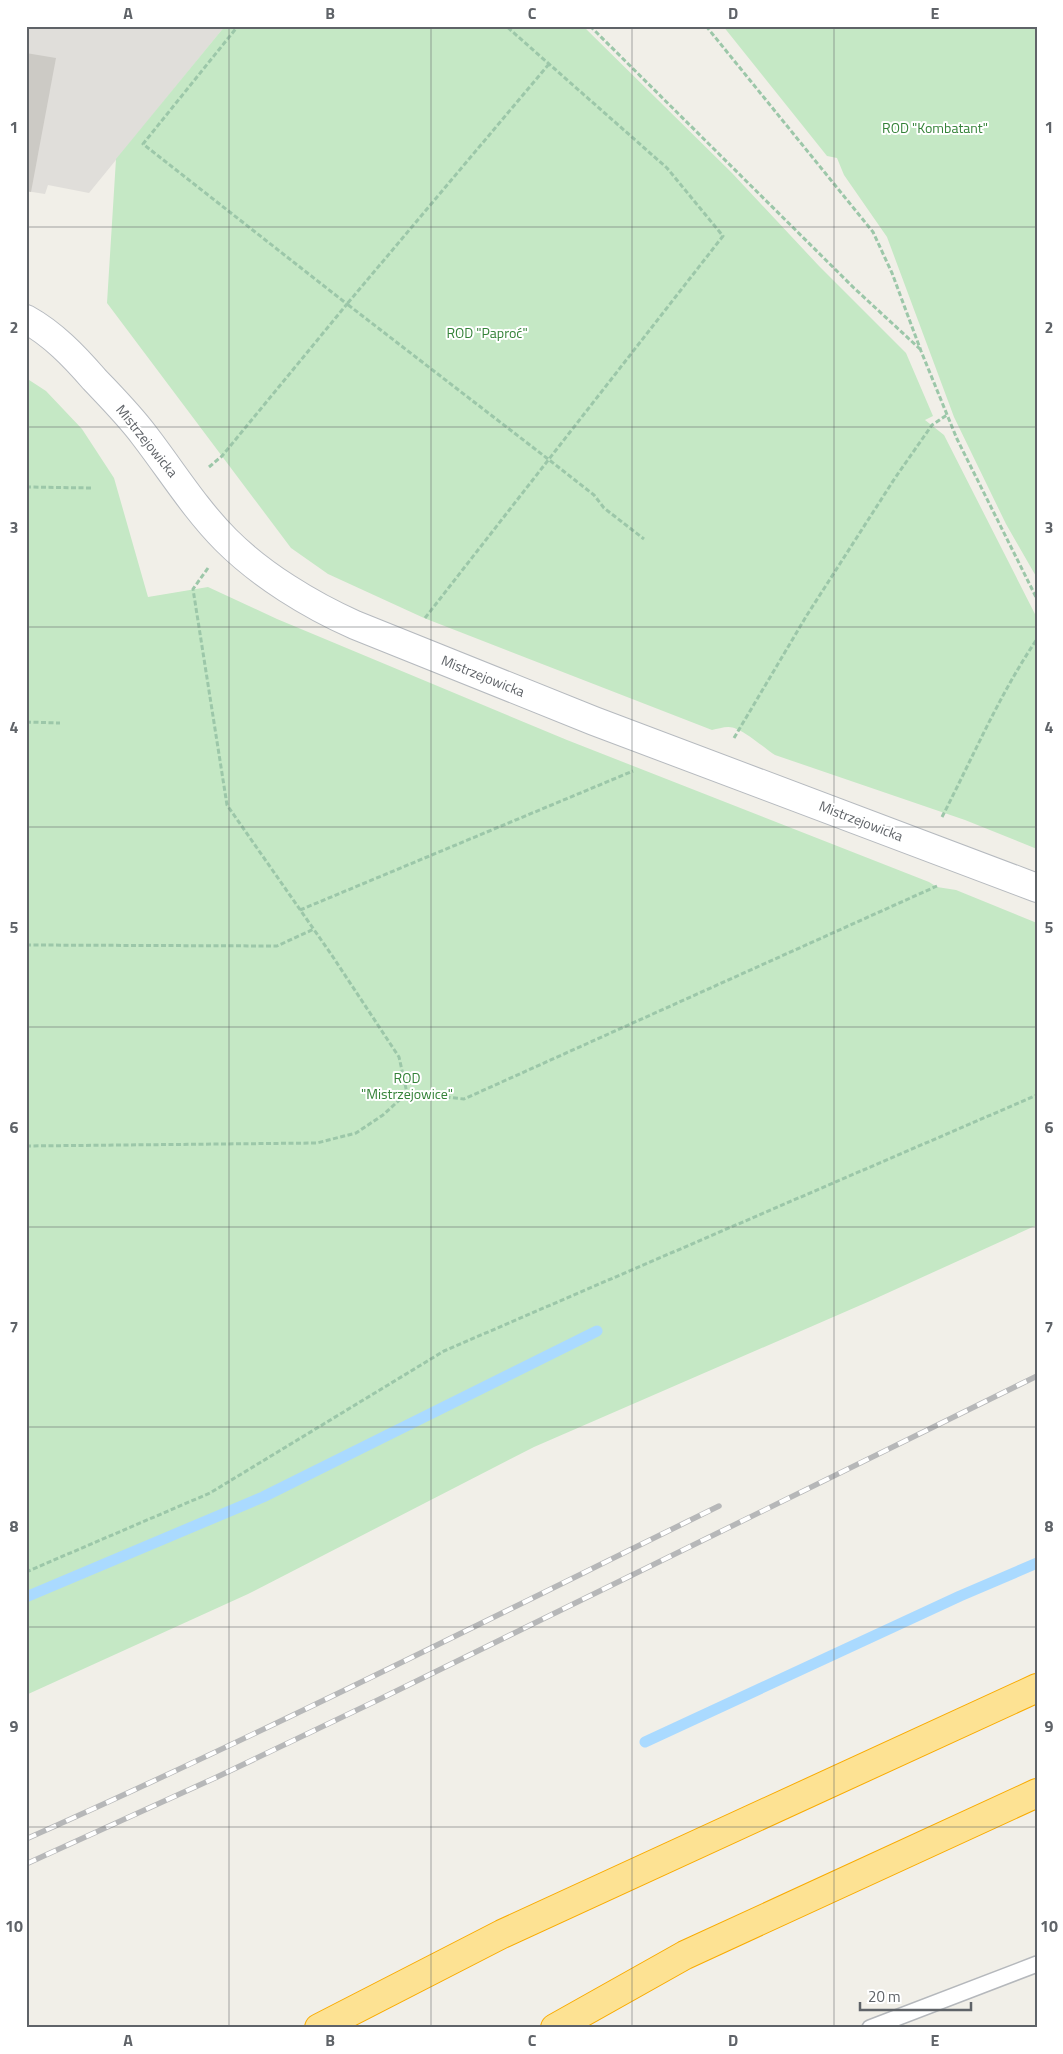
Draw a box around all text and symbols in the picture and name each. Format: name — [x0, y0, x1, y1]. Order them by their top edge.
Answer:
text: A — [123, 1, 133, 25]
text: B — [325, 1, 335, 25]
text: C — [528, 1, 537, 25]
text: D — [728, 1, 738, 25]
text: E — [931, 1, 940, 25]
text: 1 — [10, 115, 18, 139]
text: 1 — [1045, 115, 1053, 139]
park label: ROD "Kombatant" — [882, 117, 988, 138]
text: 2 — [10, 315, 18, 339]
text: 2 — [1045, 315, 1053, 339]
park label: ROD "Paproć" — [446, 322, 528, 343]
street label: Mistrzejowicka — [111, 400, 183, 482]
text: 3 — [10, 515, 18, 539]
text: 3 — [1045, 515, 1053, 539]
street label: Mistrzejowicka — [438, 649, 528, 702]
text: 4 — [10, 715, 19, 739]
text: 4 — [1045, 715, 1054, 739]
street label: Mistrzejowicka — [816, 795, 906, 846]
text: 5 — [10, 915, 19, 939]
text: 5 — [1045, 915, 1054, 939]
park label: ROD "Mistrzejowice" — [361, 1067, 453, 1104]
text: 6 — [10, 1115, 19, 1139]
text: 6 — [1045, 1115, 1054, 1139]
text: 7 — [10, 1315, 18, 1339]
text: 7 — [1045, 1315, 1053, 1339]
text: 8 — [10, 1514, 19, 1538]
text: 8 — [1045, 1514, 1054, 1538]
text: 9 — [10, 1714, 19, 1738]
text: 9 — [1045, 1714, 1054, 1738]
text: 10 — [5, 1914, 23, 1938]
text: 10 — [1040, 1914, 1058, 1938]
scale bar — [860, 1979, 972, 2011]
text: 20 m — [868, 1985, 901, 2008]
text: A — [123, 2028, 133, 2052]
text: B — [325, 2028, 335, 2052]
text: C — [528, 2028, 537, 2052]
text: D — [728, 2028, 738, 2052]
text: E — [931, 2028, 940, 2052]

